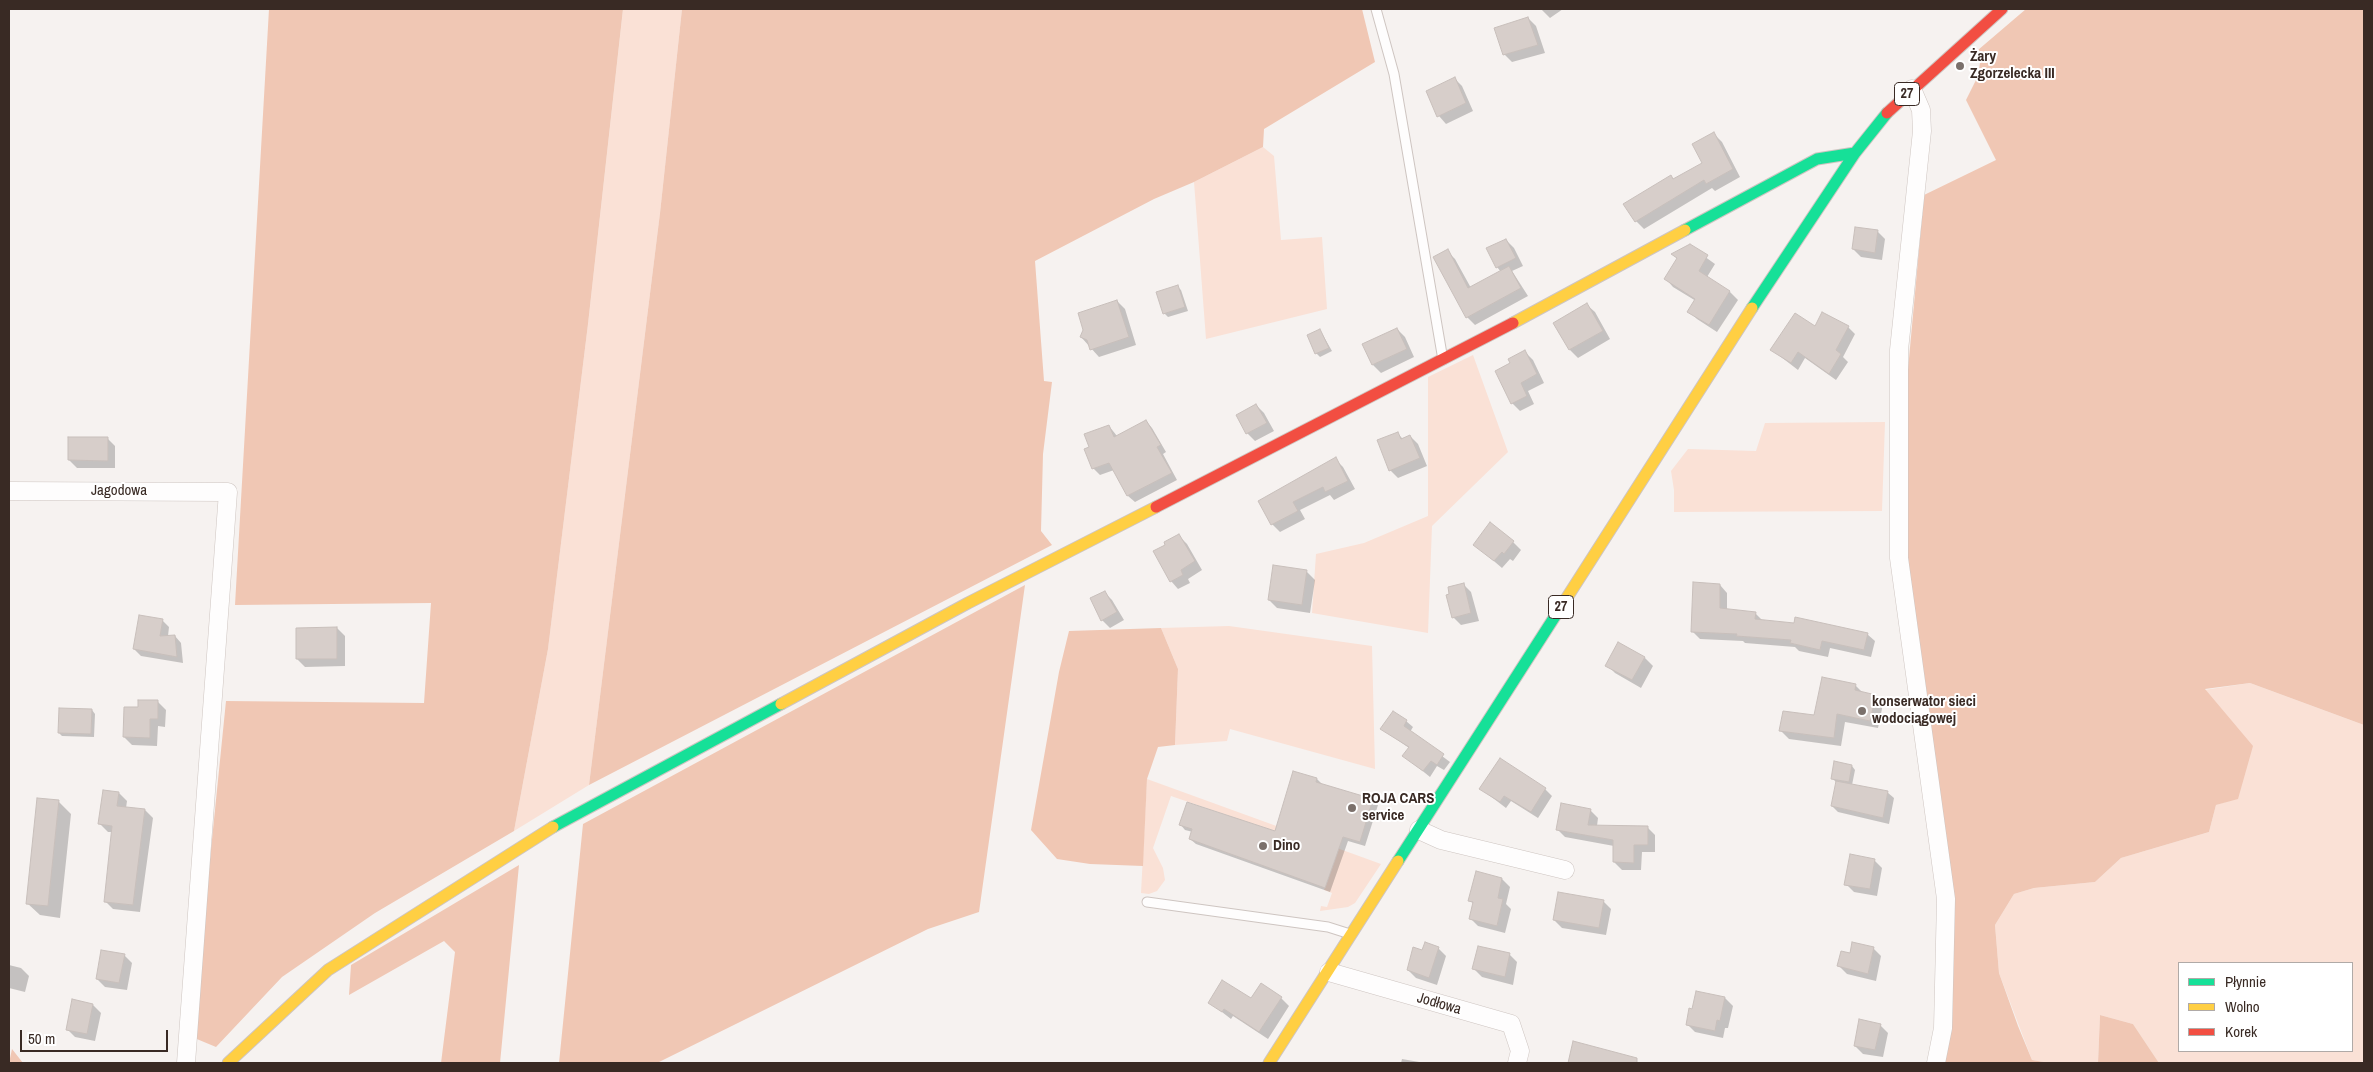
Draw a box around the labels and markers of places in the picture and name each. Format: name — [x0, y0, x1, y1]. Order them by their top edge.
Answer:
place label: Żary Zgorzelecka III — [1970, 48, 2055, 83]
marker: Żary Zgorzelecka III — [1954, 60, 1966, 72]
place label: konserwator sieci wodociągowej — [1872, 693, 1976, 728]
marker: konserwator sieci wodociągowej — [1856, 705, 1868, 717]
place label: ROJA CARS service — [1362, 790, 1434, 825]
marker: ROJA CARS service — [1346, 802, 1358, 814]
place label: Dino — [1273, 837, 1300, 855]
marker: Dino — [1257, 840, 1269, 852]

